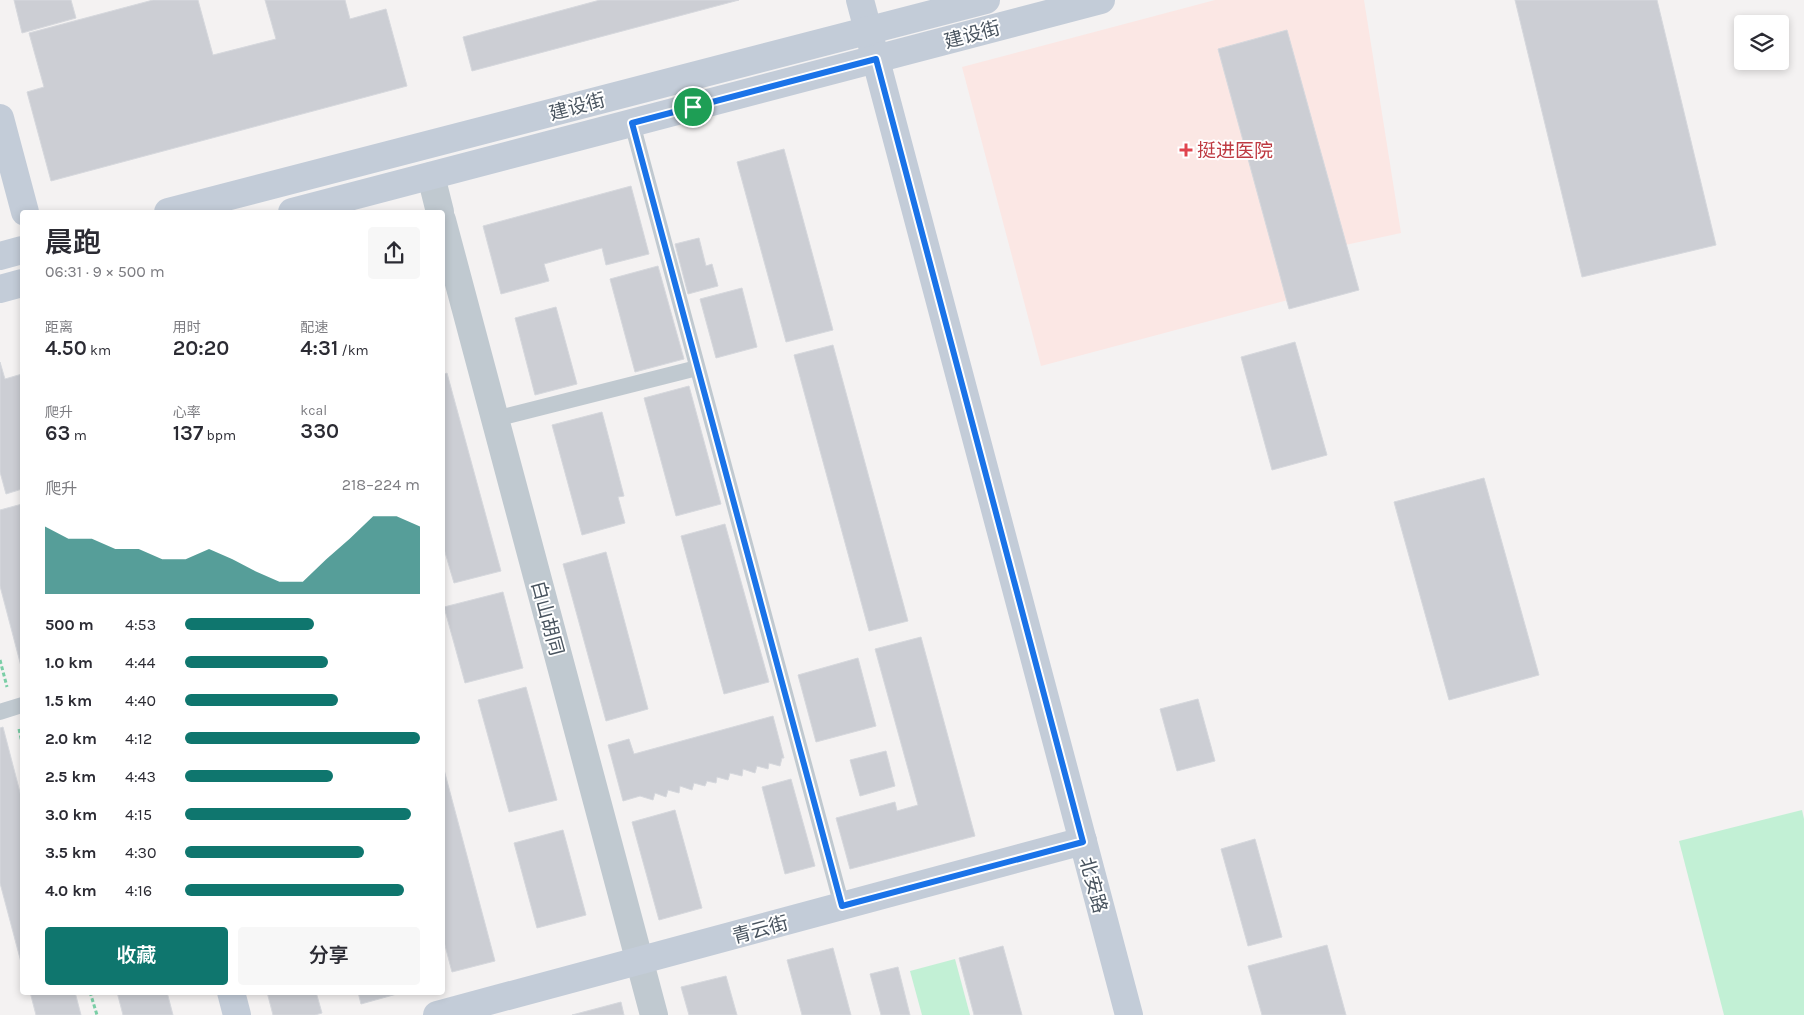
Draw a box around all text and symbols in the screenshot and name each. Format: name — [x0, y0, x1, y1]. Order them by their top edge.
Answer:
map controls — [1734, 15, 1789, 70]
button: layers — [1734, 15, 1789, 70]
street label: 建设街 — [942, 17, 1003, 53]
pin — [672, 86, 714, 128]
street label: 建设街 — [547, 89, 608, 125]
icon: arrive — [679, 93, 707, 121]
place label: 挺进医院 — [1197, 140, 1273, 162]
marker: 挺进医院 — [1179, 143, 1193, 157]
text: 晨跑 — [45, 226, 101, 259]
button: share — [368, 227, 420, 279]
text: 06:31 · 9 × 500 m — [45, 262, 165, 281]
text: 距离 — [45, 319, 73, 336]
text: 用时 — [173, 319, 201, 336]
text: 配速 — [300, 319, 328, 336]
text: 4.50 — [45, 336, 87, 360]
text: 20:20 — [173, 336, 229, 360]
text: 4:31 — [300, 336, 338, 360]
text: km — [87, 342, 111, 359]
text: /km — [338, 342, 369, 359]
text: kcal — [300, 402, 327, 419]
text: 爬升 — [45, 404, 73, 421]
text: 心率 — [173, 404, 201, 421]
text: 330 — [300, 419, 339, 443]
text: 63 — [45, 421, 70, 445]
text: 137 — [173, 421, 203, 445]
text: m — [70, 427, 87, 444]
text: bpm — [203, 427, 236, 444]
text: 218–224 m — [342, 475, 420, 494]
text: 爬升 — [45, 479, 77, 498]
street label: 白山胡同 — [527, 579, 567, 658]
text: 500 m — [45, 615, 94, 634]
text: 4:53 — [125, 615, 156, 634]
text: 1.0 km — [45, 653, 93, 672]
text: 4:44 — [125, 653, 156, 672]
text: 1.5 km — [45, 691, 92, 710]
text: 4:40 — [125, 691, 156, 710]
text: 2.0 km — [45, 729, 97, 748]
text: 4:12 — [125, 729, 152, 748]
text: 2.5 km — [45, 767, 96, 786]
text: 4:43 — [125, 767, 156, 786]
text: 3.0 km — [45, 805, 97, 824]
text: 4:15 — [125, 805, 152, 824]
text: 3.5 km — [45, 843, 96, 862]
text: 4:30 — [125, 843, 157, 862]
street label: 北安路 — [1075, 855, 1111, 916]
text: 4.0 km — [45, 881, 97, 900]
text: 4:16 — [125, 881, 152, 900]
street label: 青云街 — [730, 912, 791, 948]
button: 收藏 — [45, 927, 228, 985]
button: 分享 — [238, 927, 420, 985]

